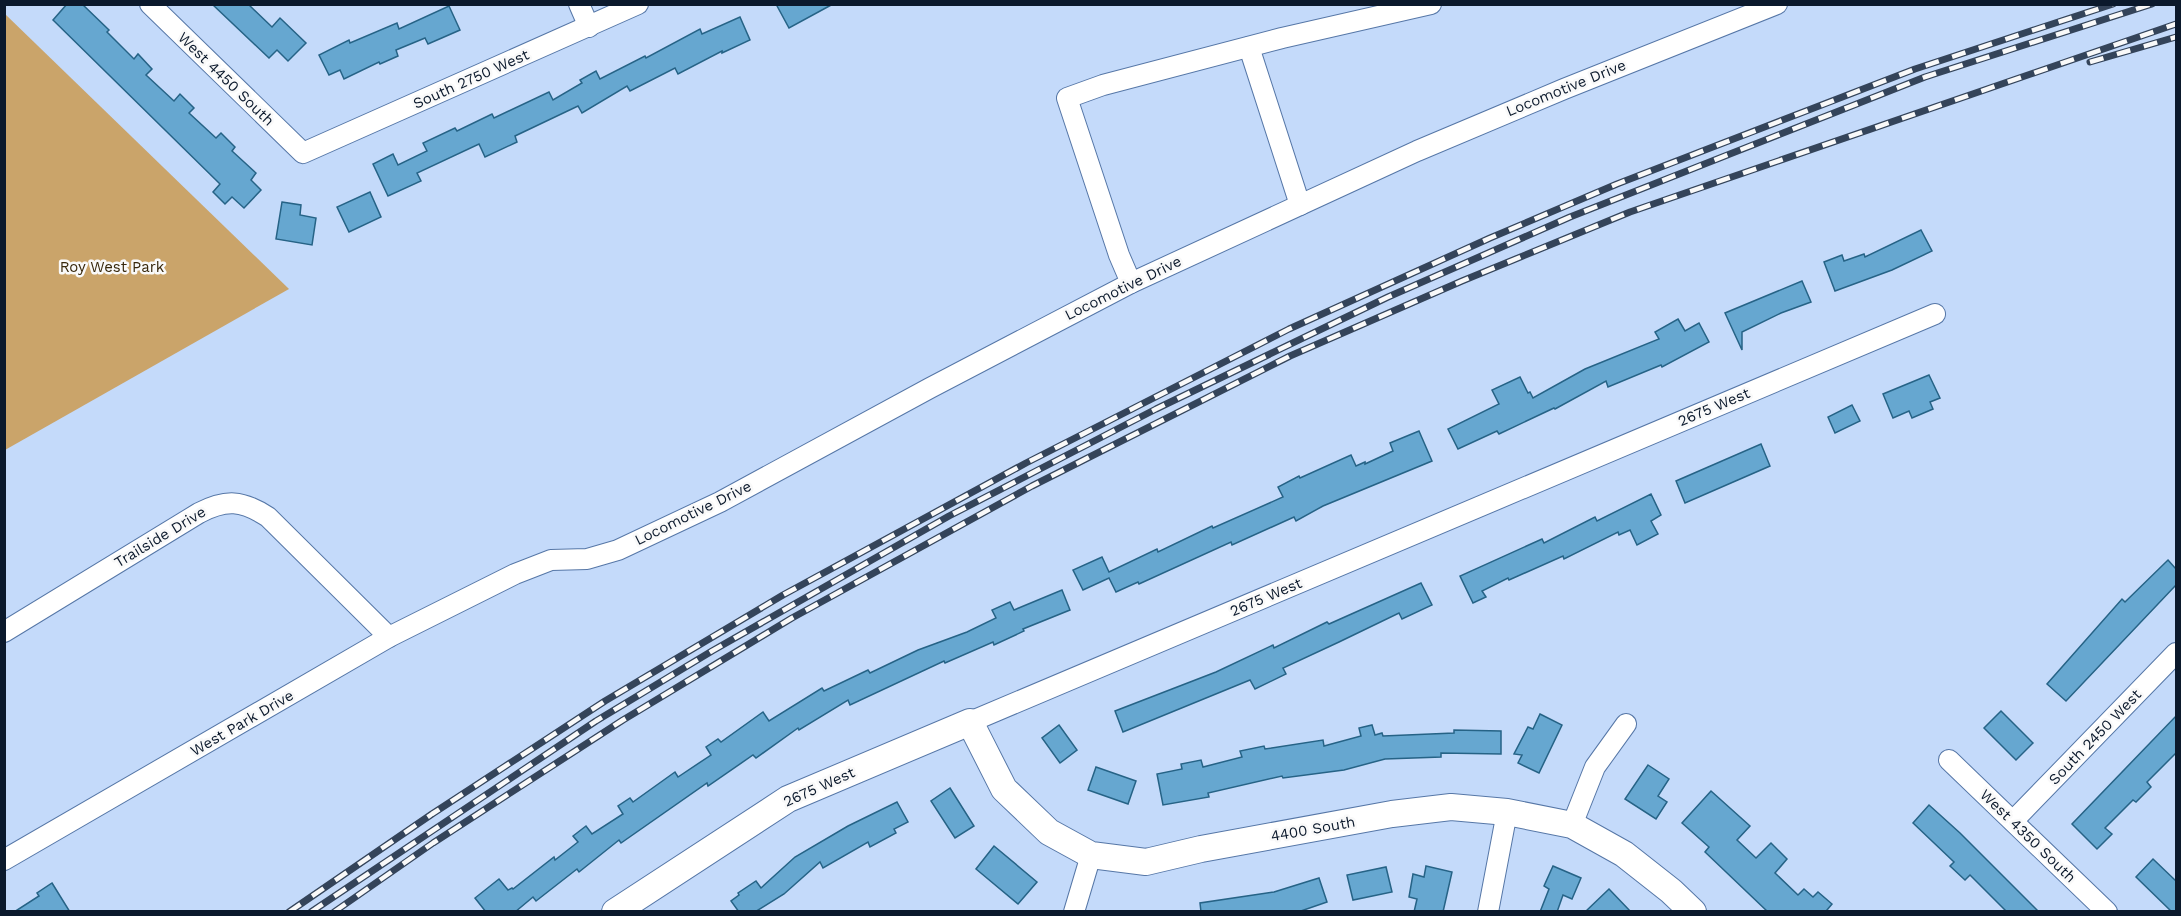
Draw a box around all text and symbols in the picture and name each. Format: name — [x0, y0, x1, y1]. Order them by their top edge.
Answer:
street label: West 4450 South — [174, 28, 278, 130]
street label: South 2750 West — [410, 45, 532, 113]
street label: Locomotive Drive — [1504, 56, 1628, 120]
street label: Locomotive Drive — [1062, 252, 1184, 324]
park label: Roy West Park — [60, 258, 165, 276]
street label: 2675 West — [1675, 384, 1753, 430]
street label: Locomotive Drive — [632, 477, 754, 549]
street label: Trailside Drive — [111, 503, 209, 571]
street label: 2675 West — [1227, 574, 1305, 620]
street label: South 2450 West — [2045, 685, 2146, 788]
street label: West Park Drive — [187, 686, 297, 760]
street label: 2675 West — [780, 763, 858, 811]
street label: West 4350 South — [1976, 786, 2080, 886]
street label: 4400 South — [1269, 813, 1357, 845]

